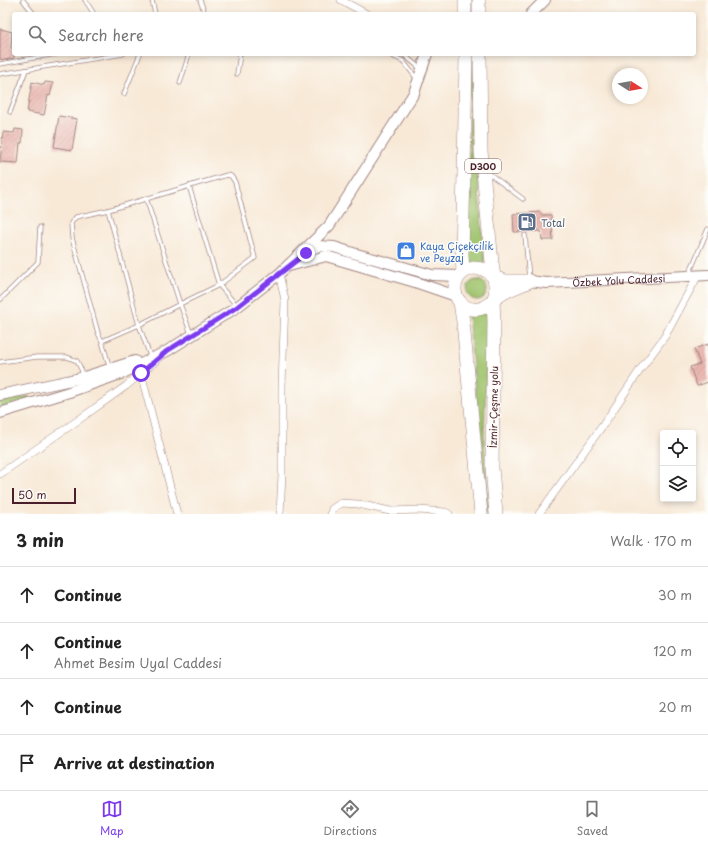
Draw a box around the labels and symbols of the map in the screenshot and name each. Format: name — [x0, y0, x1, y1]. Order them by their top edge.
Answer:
north arrow — [612, 68, 648, 104]
road number: D300 — [465, 159, 501, 173]
fuel station icon: Total — [516, 211, 538, 233]
place label: Total — [541, 215, 565, 230]
place label: Kaya Çiçekçilik ve Peyzaj — [420, 238, 494, 266]
shop icon: Kaya Çiçekçilik ve Peyzaj — [395, 240, 417, 262]
route end — [297, 244, 315, 262]
street label: Özbek Yolu Caddesi — [572, 270, 666, 289]
route start — [132, 364, 150, 382]
street label: İzmir-Çeşme yolu — [485, 366, 501, 448]
scale bar — [12, 486, 76, 505]

